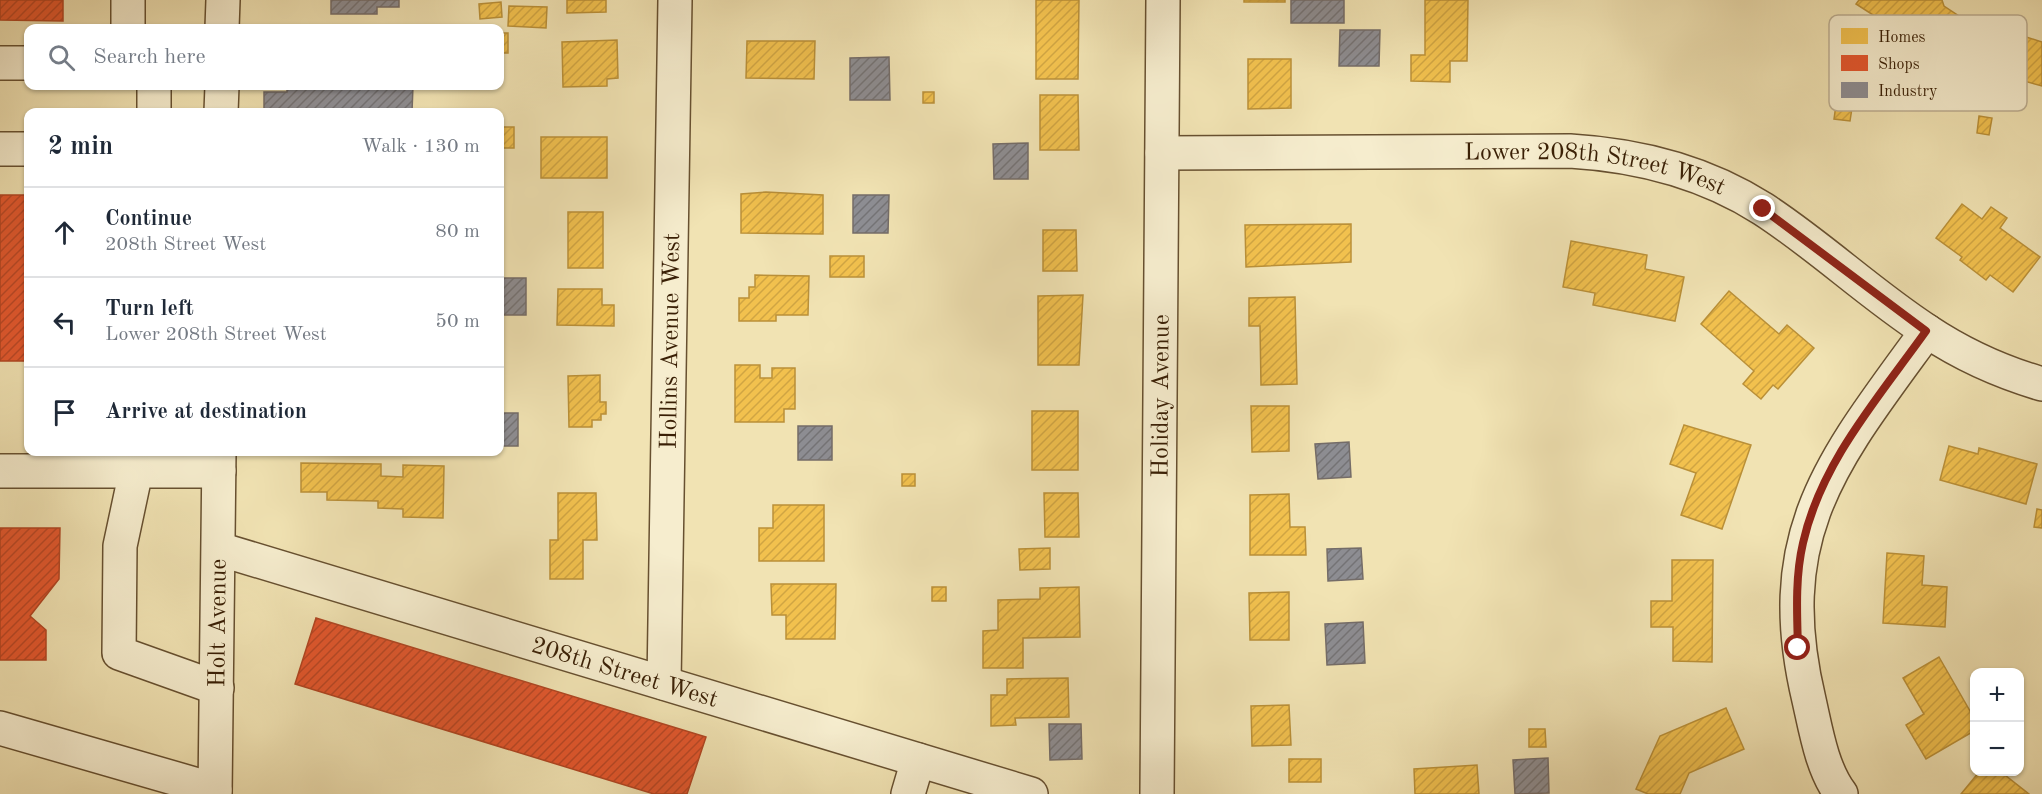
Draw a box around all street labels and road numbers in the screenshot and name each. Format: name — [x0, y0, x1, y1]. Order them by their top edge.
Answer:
street label: Lower 208th Street West — [1464, 141, 1729, 201]
street label: Hollins Avenue West — [658, 233, 685, 450]
street label: Holiday Avenue — [1149, 314, 1175, 478]
street label: Holt Avenue — [206, 559, 232, 688]
street label: 208th Street West — [528, 634, 720, 713]

